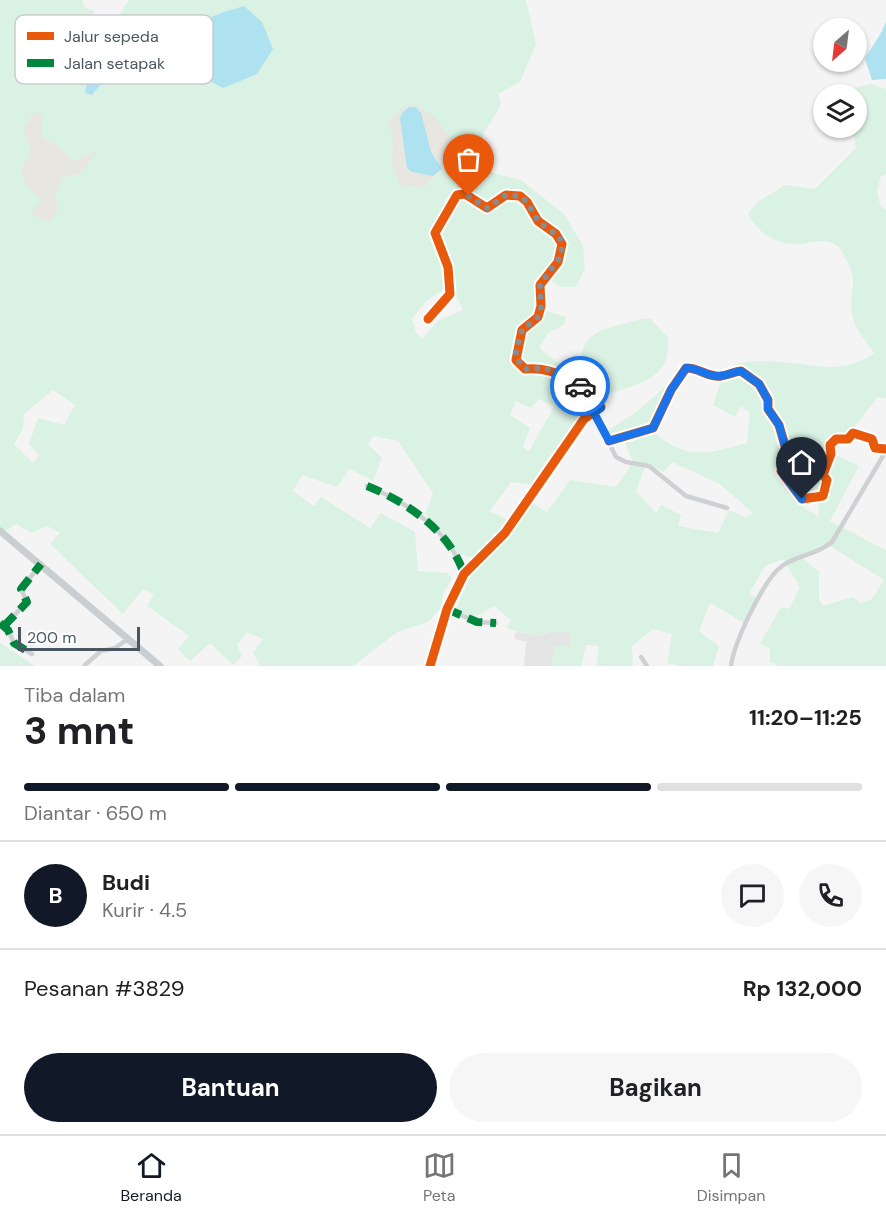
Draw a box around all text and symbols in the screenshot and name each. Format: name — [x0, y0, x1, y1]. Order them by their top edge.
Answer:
legend — [15, 15, 213, 84]
north arrow — [813, 18, 867, 72]
map controls — [813, 18, 867, 138]
text: Jalur sepeda — [64, 26, 159, 47]
text: Jalan setapak — [64, 53, 165, 74]
button: layers — [813, 84, 867, 138]
pin — [443, 134, 494, 196]
icon: bag — [452, 143, 485, 176]
courier — [550, 356, 610, 416]
icon: car — [564, 370, 597, 403]
pin — [776, 437, 827, 499]
icon: home — [785, 446, 818, 479]
scale bar — [18, 624, 140, 652]
text: 200 m — [27, 627, 76, 648]
text: Tiba dalam — [24, 682, 125, 708]
text: 11:20–11:25 — [749, 703, 862, 732]
text: 3 mnt — [24, 705, 134, 756]
text: Diantar · 650 m — [24, 800, 167, 826]
button: chat — [721, 864, 784, 927]
button: phone — [799, 864, 862, 927]
text: Budi — [102, 868, 150, 897]
text: B — [48, 881, 63, 910]
text: Kurir · 4.5 — [102, 897, 187, 923]
text: Pesanan #3829 — [24, 974, 185, 1003]
text: Rp 132,000 — [743, 974, 862, 1003]
button: Bantuan — [24, 1053, 437, 1122]
button: Bagikan — [449, 1053, 862, 1122]
tab: Beranda — [120, 1149, 182, 1206]
tab: Peta — [423, 1149, 456, 1206]
tab: Disimpan — [697, 1149, 766, 1206]

